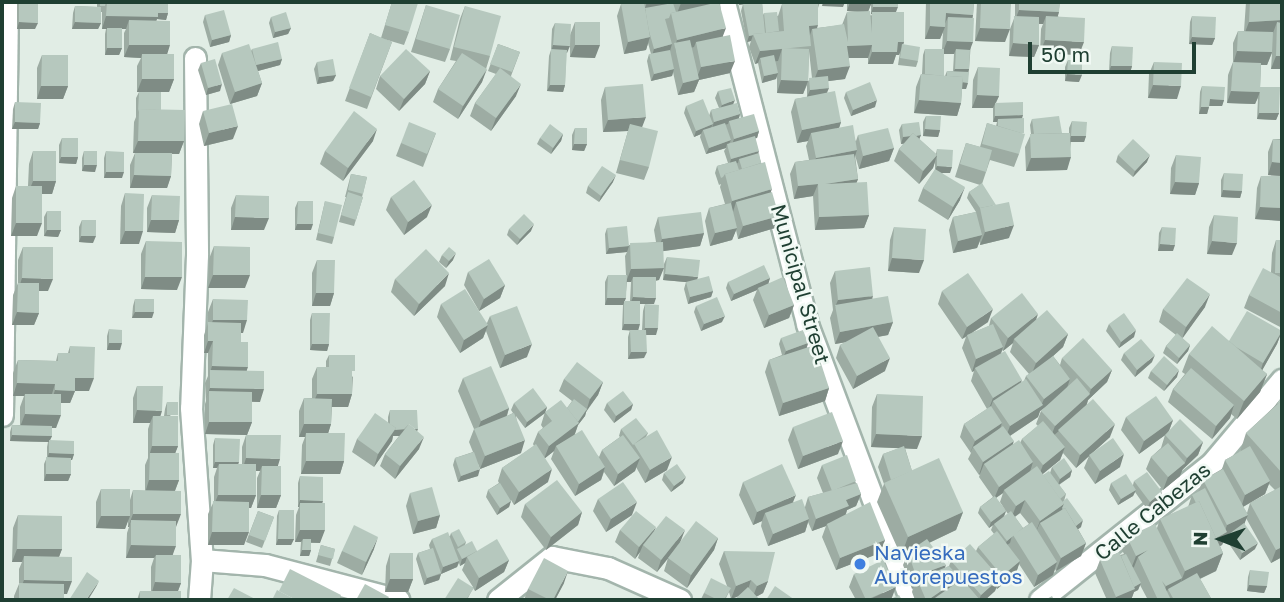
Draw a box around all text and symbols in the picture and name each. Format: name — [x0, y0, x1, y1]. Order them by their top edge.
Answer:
scale bar — [1032, 28, 1200, 72]
text: 50 m — [1041, 41, 1090, 67]
street label: Municipal Street — [766, 201, 836, 367]
street label: Calle Cabezas — [1089, 457, 1215, 565]
north arrow — [1186, 504, 1256, 574]
text: N — [1188, 531, 1211, 546]
place label: Navieska Autorepuestos — [874, 539, 1023, 589]
marker: Navieska Autorepuestos — [852, 556, 868, 572]

